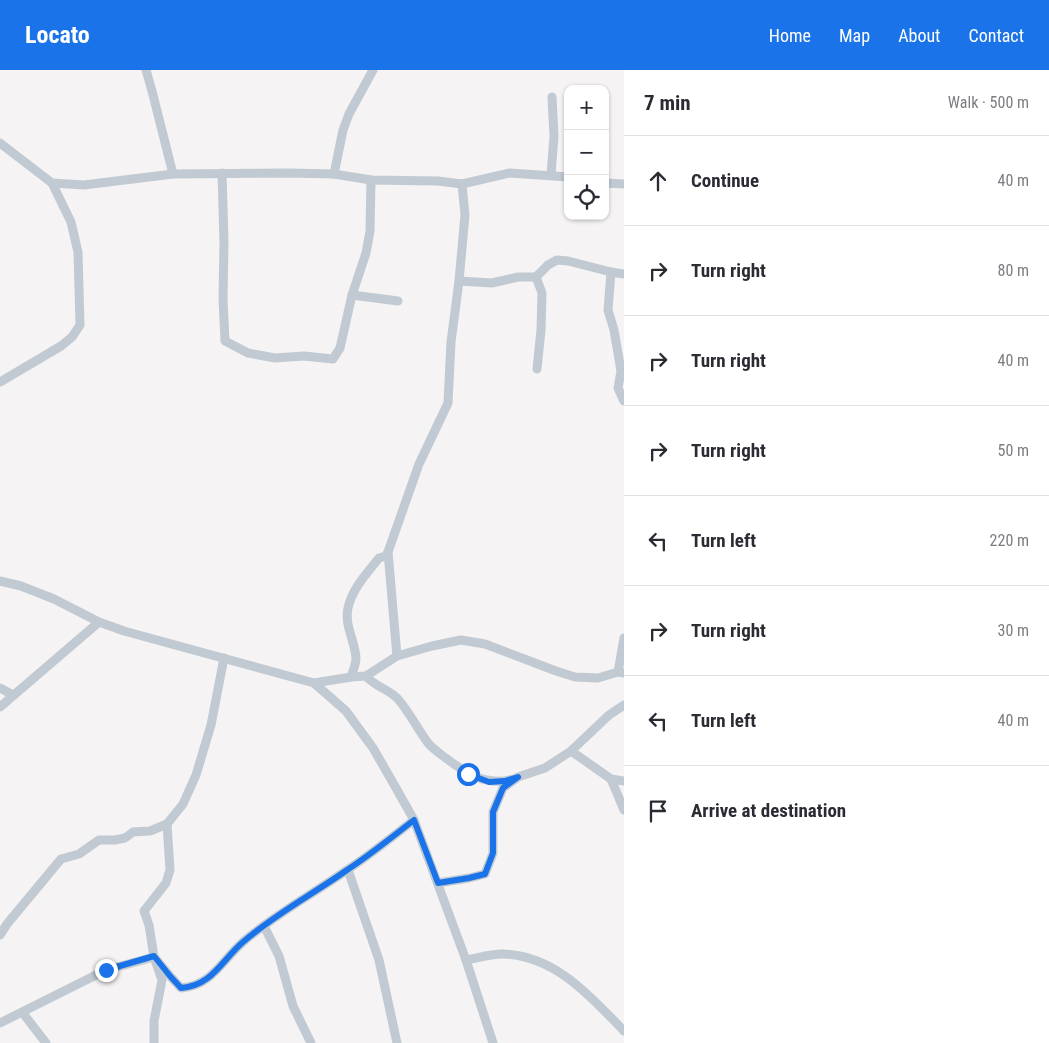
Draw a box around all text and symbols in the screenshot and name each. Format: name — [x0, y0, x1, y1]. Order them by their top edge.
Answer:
text: Locato — [25, 21, 90, 49]
text: Home — [769, 25, 811, 46]
text: Map — [839, 25, 870, 46]
text: About — [898, 25, 940, 46]
text: Contact — [968, 25, 1024, 46]
map controls — [564, 85, 609, 220]
button: + — [564, 85, 609, 130]
text: 7 min — [644, 91, 691, 115]
text: Walk · 500 m — [948, 93, 1029, 112]
button: − — [564, 130, 609, 175]
icon: ahead — [644, 167, 672, 195]
text: Continue — [691, 169, 759, 192]
text: 40 m — [997, 171, 1029, 190]
button: locate — [564, 175, 609, 220]
icon: right — [644, 257, 672, 285]
text: Turn right — [691, 259, 766, 282]
text: 80 m — [997, 261, 1029, 280]
icon: right — [644, 347, 672, 375]
text: Turn right — [691, 349, 766, 372]
text: 40 m — [997, 351, 1029, 370]
icon: right — [644, 437, 672, 465]
text: Turn right — [691, 439, 766, 462]
text: 50 m — [997, 441, 1029, 460]
icon: left — [644, 527, 672, 555]
text: Turn left — [691, 529, 756, 552]
text: 220 m — [990, 531, 1029, 550]
icon: right — [644, 617, 672, 645]
text: Turn right — [691, 619, 766, 642]
text: 30 m — [997, 621, 1029, 640]
icon: left — [644, 707, 672, 735]
text: Turn left — [691, 709, 756, 732]
text: 40 m — [997, 711, 1029, 730]
route start — [457, 763, 480, 786]
icon: arrive — [644, 797, 672, 825]
text: Arrive at destination — [691, 799, 846, 822]
route end — [95, 959, 118, 982]

